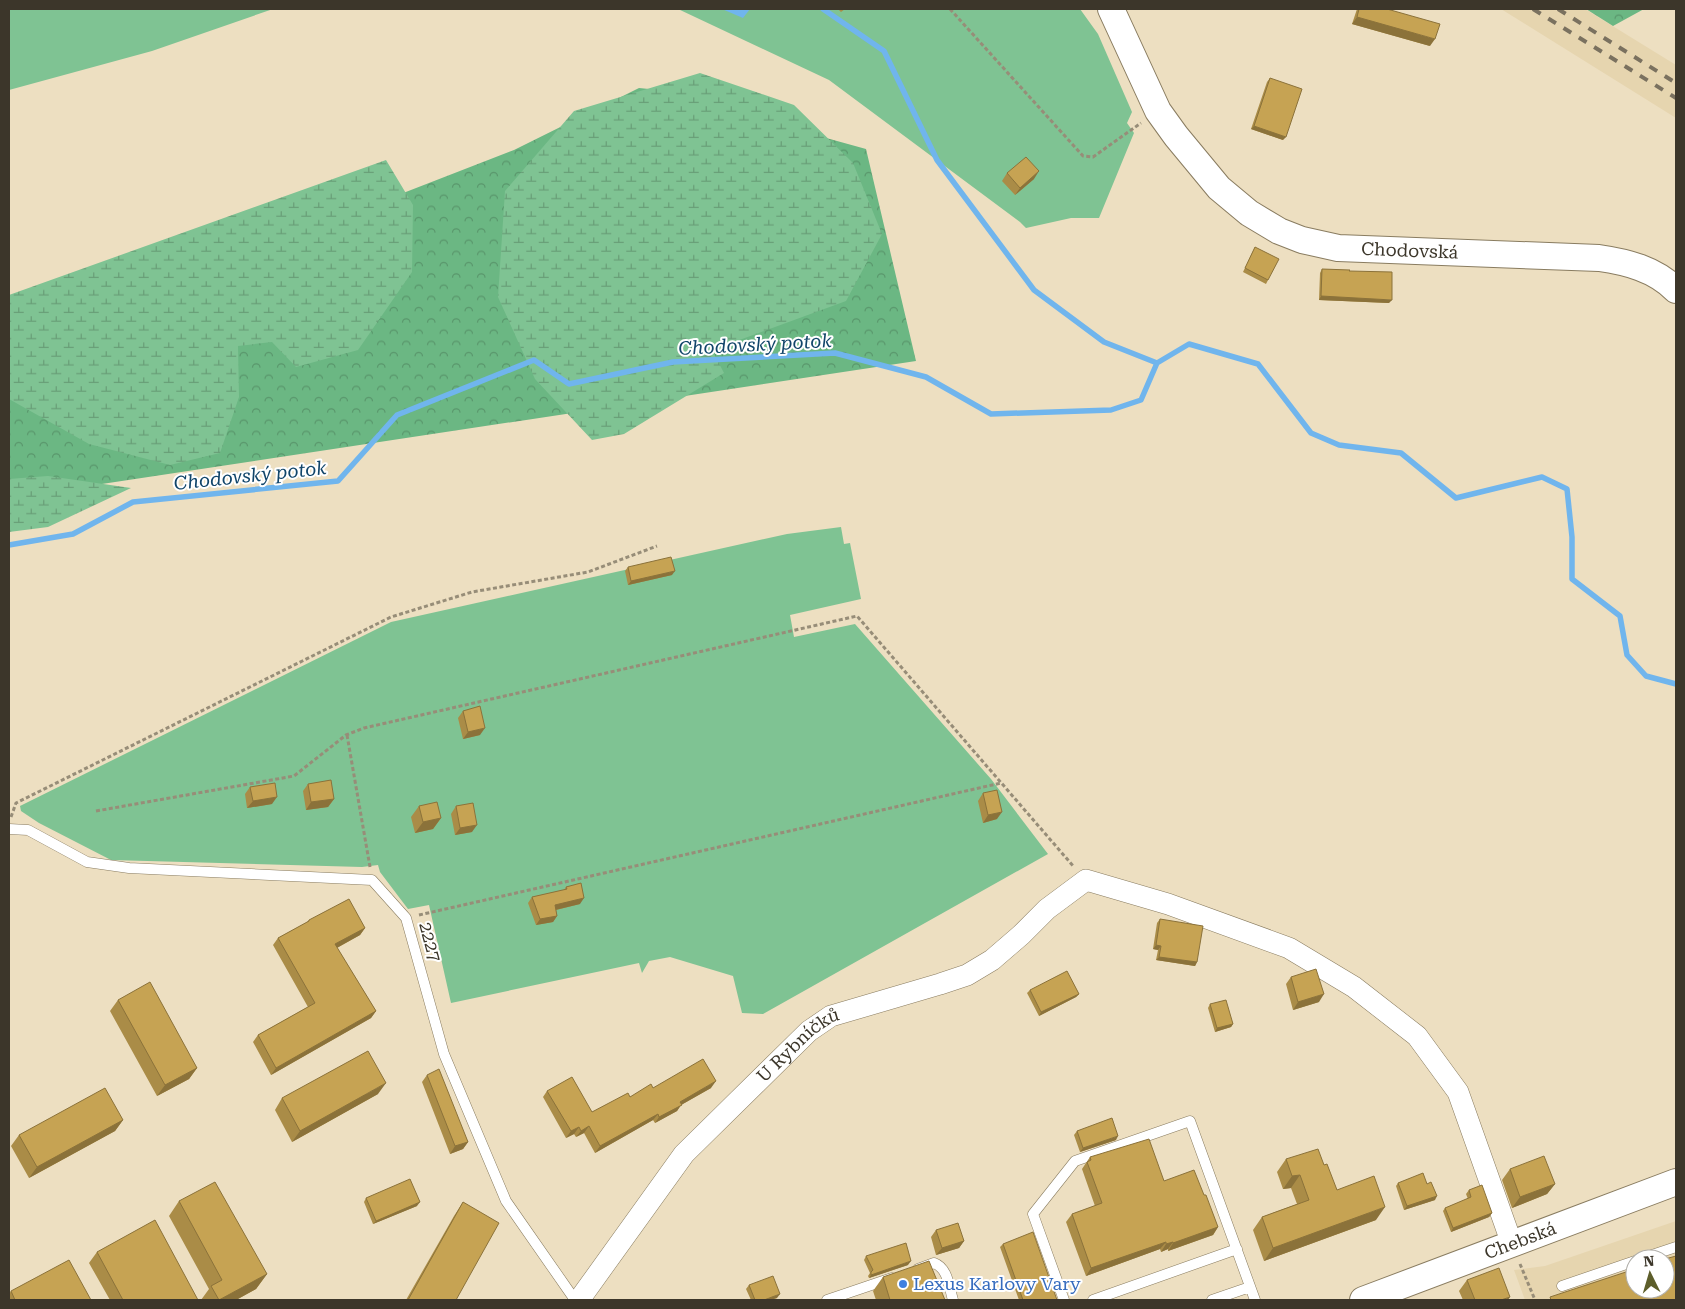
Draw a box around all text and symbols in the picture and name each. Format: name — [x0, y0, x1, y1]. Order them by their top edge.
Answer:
street label: Chodovská — [1361, 238, 1459, 263]
water label: Chodovský potok — [678, 329, 833, 360]
water label: Chodovský potok — [173, 456, 328, 495]
street label: 2227 — [415, 920, 446, 964]
street label: U Rybníčků — [752, 1003, 841, 1086]
street label: Chebská — [1481, 1217, 1559, 1263]
north arrow — [1625, 1249, 1675, 1299]
text: N — [1643, 1253, 1655, 1269]
place label: Lexus Karlovy Vary — [913, 1273, 1081, 1294]
marker: Lexus Karlovy Vary — [897, 1278, 909, 1290]

